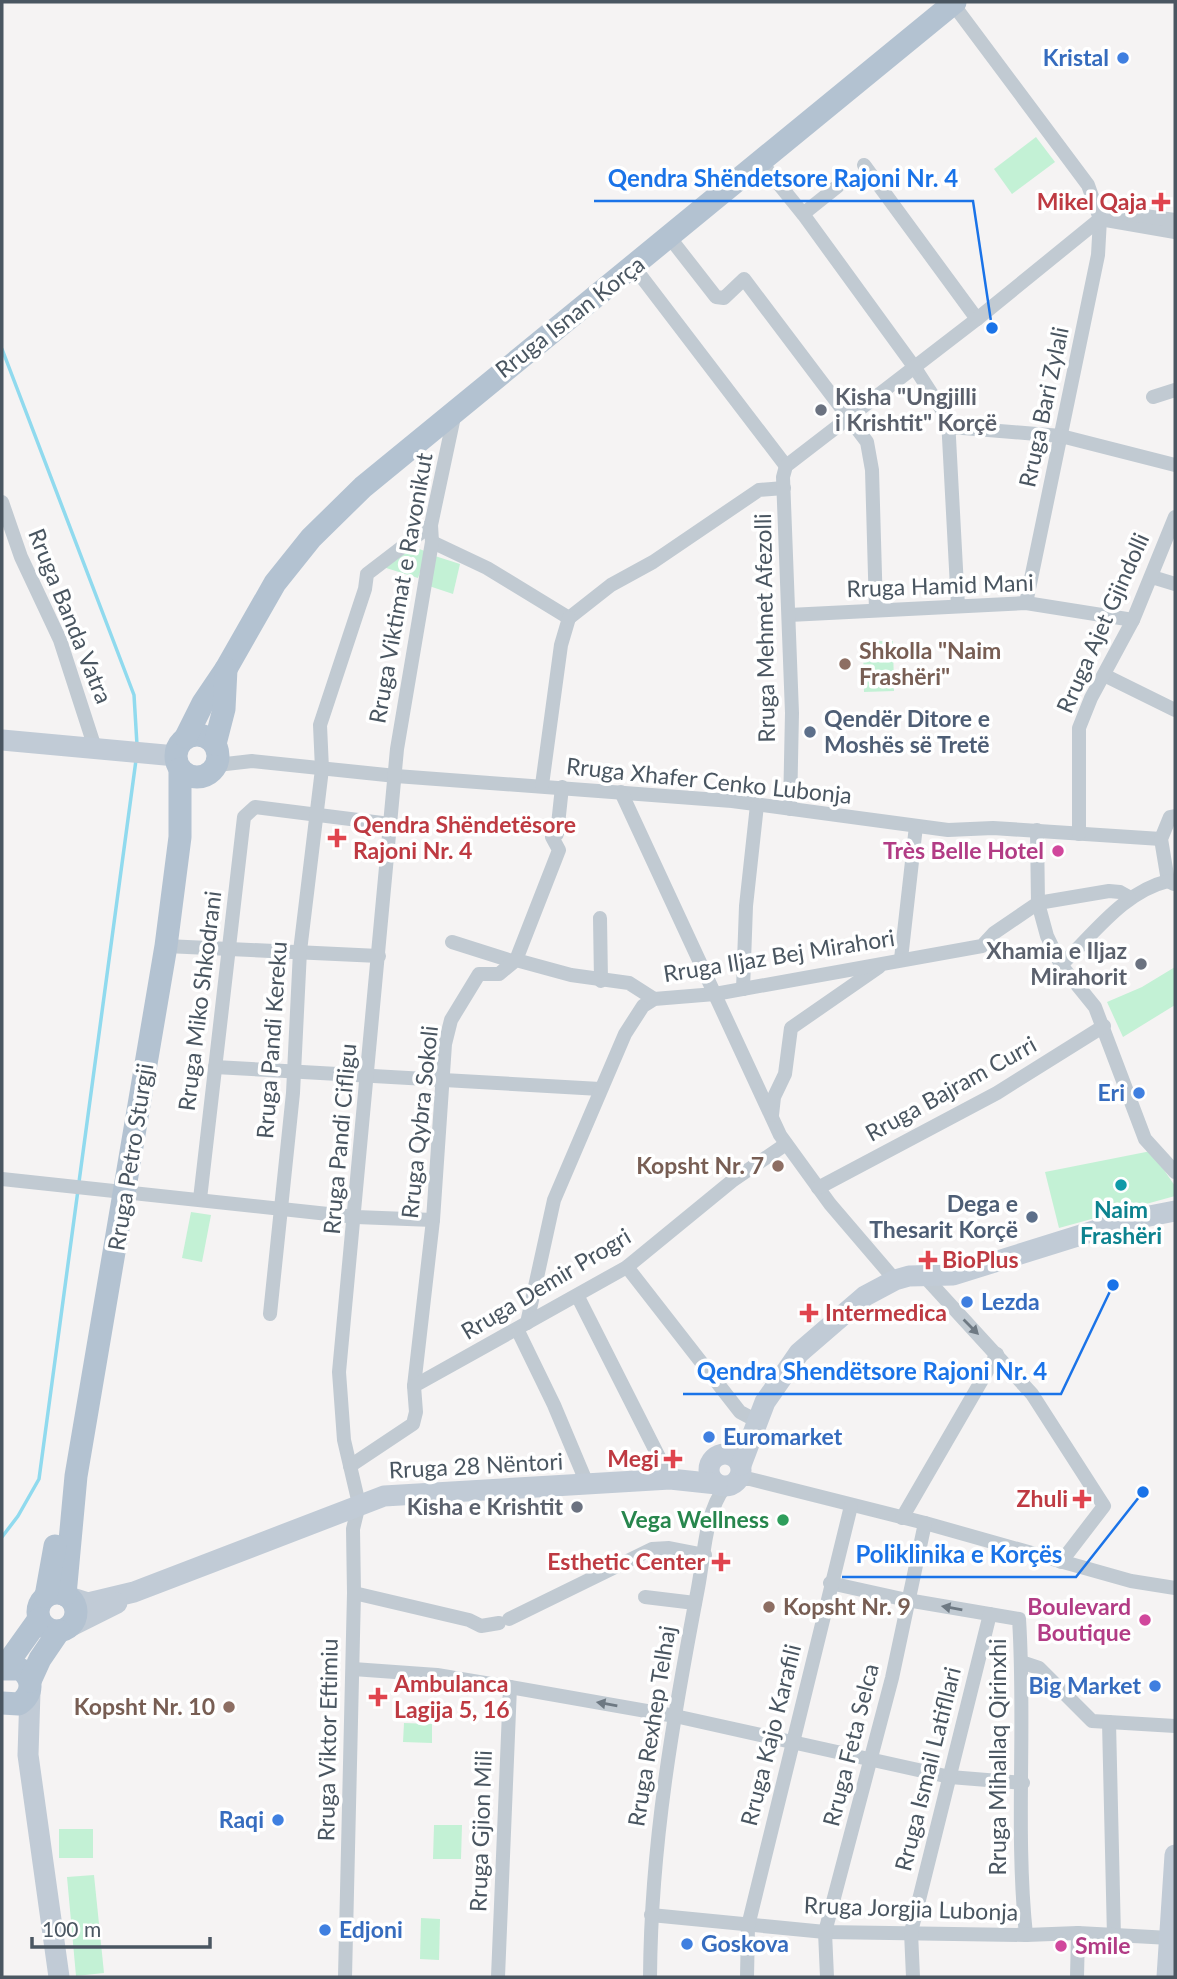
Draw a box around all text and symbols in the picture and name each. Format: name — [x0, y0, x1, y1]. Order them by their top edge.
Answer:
place label: Kristal — [1043, 43, 1109, 71]
marker: Kristal — [1115, 50, 1131, 66]
callout: Qendra Shëndetsore Rajoni Nr. 4 — [594, 156, 973, 201]
text: Qendra Shëndetsore Rajoni Nr. 4 — [608, 163, 958, 192]
place label: Mikel Qaja — [1037, 187, 1147, 215]
marker: Mikel Qaja — [1153, 194, 1169, 210]
street label: Rruga Isnan Korça — [489, 249, 650, 383]
street label: Rruga Bari Zylali — [1012, 324, 1074, 490]
place label: Kisha "Ungjilli i Krishtit" Korçë — [835, 382, 997, 436]
marker: Kisha "Ungjilli i Krishtit" Korçë — [813, 402, 829, 418]
street label: Rruga Viktimat e Ravonikut — [362, 450, 438, 725]
street label: Rruga Mehmet Afezolli — [748, 513, 780, 743]
street label: Rruga Banda Vatra — [23, 524, 119, 707]
street label: Rruga Ajet Gjindolli — [1050, 528, 1154, 717]
street label: Rruga Hamid Mani — [846, 568, 1034, 602]
place label: Shkolla "Naim Frashëri" — [859, 636, 1001, 690]
marker: Shkolla "Naim Frashëri" — [837, 656, 853, 672]
place label: Qendër Ditore e Moshës së Tretë — [824, 704, 990, 758]
marker: Qendër Ditore e Moshës së Tretë — [802, 724, 818, 740]
street label: Rruga Xhafer Cenko Lubonja — [565, 751, 853, 809]
place label: Qendra Shëndetësore Rajoni Nr. 4 — [353, 810, 576, 864]
marker: Qendra Shëndetësore Rajoni Nr. 4 — [327, 828, 347, 848]
place label: Très Belle Hotel — [883, 836, 1044, 864]
marker: Très Belle Hotel — [1050, 843, 1066, 859]
street label: Rruga Miko Shkodrani — [172, 889, 226, 1112]
street label: Rruga Iljaz Bej Mirahori — [661, 923, 897, 987]
place label: Xhamia e Iljaz Mirahorit — [986, 936, 1127, 990]
street label: Rruga Pandi Kereku — [250, 940, 292, 1140]
marker: Xhamia e Iljaz Mirahorit — [1133, 956, 1149, 972]
street label: Rruga Qybra Sokoli — [395, 1024, 443, 1220]
street label: Rruga Bajram Curri — [860, 1030, 1041, 1147]
street label: Rruga Pandi Cifligu — [317, 1042, 361, 1236]
street label: Rruga Petro Sturgji — [101, 1061, 159, 1252]
place label: Eri — [1098, 1078, 1125, 1106]
marker: Eri — [1131, 1085, 1147, 1101]
place label: Kopsht Nr. 7 — [636, 1151, 764, 1179]
marker: Kopsht Nr. 7 — [770, 1158, 786, 1174]
marker: Naim Frashëri — [1113, 1177, 1129, 1193]
place label: Dega e Thesarit Korçë — [869, 1189, 1018, 1243]
place label: Naim Frashëri — [1080, 1195, 1162, 1249]
marker: Dega e Thesarit Korçë — [1024, 1209, 1040, 1225]
street label: Rruga Demir Progri — [456, 1222, 635, 1345]
place label: BioPlus — [942, 1245, 1019, 1273]
marker: BioPlus — [920, 1252, 936, 1268]
place label: Lezda — [981, 1287, 1040, 1315]
marker: Lezda — [959, 1294, 975, 1310]
place label: Intermedica — [825, 1298, 947, 1326]
marker: Intermedica — [799, 1303, 819, 1323]
one-way arrow — [963, 1318, 979, 1335]
callout: Qendra Shendëtsore Rajoni Nr. 4 — [683, 1349, 1061, 1394]
text: Qendra Shendëtsore Rajoni Nr. 4 — [697, 1356, 1047, 1385]
place label: Euromarket — [723, 1422, 843, 1450]
marker: Euromarket — [701, 1429, 717, 1445]
place label: Megi — [607, 1444, 659, 1472]
street label: Rruga 28 Nëntori — [388, 1446, 564, 1484]
marker: Megi — [665, 1451, 681, 1467]
place label: Zhuli — [1017, 1484, 1068, 1512]
marker: Zhuli — [1074, 1491, 1090, 1507]
place label: Kisha e Krishtit — [407, 1492, 563, 1520]
marker: Kisha e Krishtit — [569, 1499, 585, 1515]
place label: Vega Wellness — [620, 1505, 769, 1533]
marker: Vega Wellness — [775, 1512, 791, 1528]
callout: Poliklinika e Korçës — [842, 1532, 1076, 1577]
text: Poliklinika e Korçës — [856, 1539, 1062, 1568]
place label: Esthetic Center — [547, 1547, 705, 1575]
marker: Esthetic Center — [711, 1552, 731, 1572]
place label: Kopsht Nr. 9 — [783, 1592, 911, 1620]
place label: Boulevard Boutique — [1027, 1592, 1131, 1646]
marker: Kopsht Nr. 9 — [761, 1599, 777, 1615]
one-way arrow — [941, 1602, 963, 1613]
marker: Boulevard Boutique — [1137, 1612, 1153, 1628]
street label: Rruga Rexhep Telhaj — [621, 1623, 681, 1828]
street label: Rruga Viktor Eftimiu — [311, 1638, 343, 1842]
street label: Rruga Mihallaq Qirinxhi — [983, 1639, 1011, 1876]
street label: Rruga Kajo Karafili — [734, 1641, 806, 1828]
street label: Rruga Feta Selca — [816, 1660, 884, 1829]
street label: Rruga Ismail Latifllari — [888, 1664, 966, 1874]
place label: Ambulanca Lagija 5, 16 — [393, 1669, 510, 1723]
place label: Big Market — [1028, 1671, 1141, 1699]
marker: Big Market — [1147, 1678, 1163, 1694]
marker: Ambulanca Lagija 5, 16 — [368, 1687, 388, 1707]
place label: Kopsht Nr. 10 — [74, 1692, 215, 1720]
one-way arrow — [596, 1698, 618, 1709]
marker: Kopsht Nr. 10 — [221, 1699, 237, 1715]
street label: Rruga Gjion Mili — [463, 1750, 497, 1912]
place label: Raqi — [219, 1805, 264, 1833]
marker: Raqi — [270, 1812, 286, 1828]
street label: Rruga Jorgjia Lubonja — [803, 1890, 1019, 1926]
scale bar — [32, 1906, 210, 1950]
place label: Edjoni — [339, 1915, 403, 1943]
text: 100 m — [42, 1916, 101, 1941]
marker: Edjoni — [317, 1922, 333, 1938]
place label: Goskova — [701, 1929, 789, 1957]
place label: Smile — [1075, 1931, 1131, 1959]
marker: Goskova — [679, 1936, 695, 1952]
marker: Smile — [1053, 1938, 1069, 1954]

